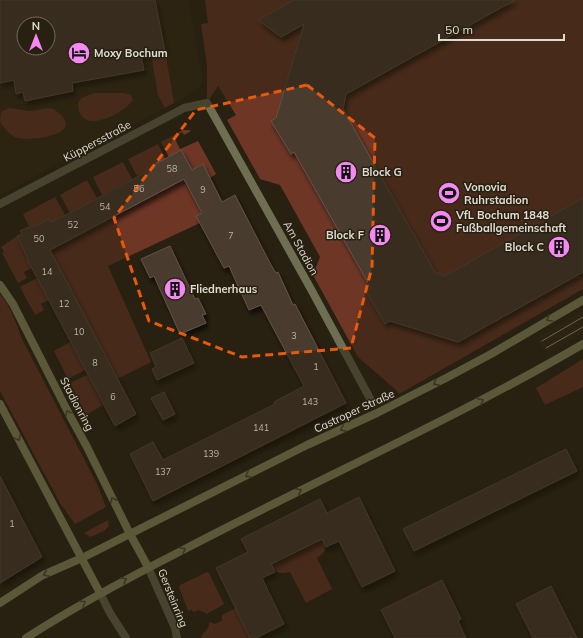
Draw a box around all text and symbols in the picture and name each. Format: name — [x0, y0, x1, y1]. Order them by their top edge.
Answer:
north arrow — [16, 16, 56, 56]
scale bar — [439, 16, 564, 42]
text: N — [32, 19, 40, 33]
text: 50 m — [445, 22, 473, 37]
hotel icon: Moxy Bochum — [66, 40, 92, 66]
place label: Moxy Bochum — [94, 46, 168, 60]
street label: Küppersstraße — [61, 117, 133, 165]
building icon: Block G — [333, 159, 359, 185]
house number: 58 — [167, 163, 177, 174]
place label: Block G — [362, 165, 402, 179]
sports icon: Vonovia Ruhrstadion — [436, 180, 462, 206]
place label: Vonovia Ruhrstadion — [463, 180, 528, 207]
house number: 56 — [134, 183, 144, 194]
house number: 9 — [200, 184, 206, 195]
house number: 54 — [100, 201, 111, 212]
sports icon: VfL Bochum 1848 Fußballgemeinschaft — [428, 208, 454, 234]
place label: VfL Bochum 1848 Fußballgemeinschaft — [455, 208, 566, 235]
street label: Am Stadion — [280, 218, 322, 278]
house number: 52 — [68, 219, 78, 230]
building icon: Block F — [367, 222, 393, 248]
place label: Block F — [326, 228, 364, 242]
house number: 7 — [228, 230, 234, 241]
house number: 50 — [34, 233, 44, 244]
building icon: Block C — [546, 234, 572, 260]
place label: Block C — [505, 240, 544, 254]
house number: 14 — [42, 266, 53, 277]
building icon: Fliednerhaus — [162, 276, 188, 302]
place label: Fliednerhaus — [190, 282, 258, 296]
house number: 12 — [59, 298, 69, 309]
one-way arrow — [546, 315, 553, 322]
house number: 10 — [74, 326, 84, 337]
house number: 3 — [291, 330, 297, 341]
house number: 8 — [92, 357, 98, 368]
house number: 1 — [313, 361, 319, 372]
street label: Stadionring — [57, 375, 97, 433]
one-way arrow — [433, 378, 440, 386]
street label: Castroper Straße — [312, 386, 396, 436]
house number: 6 — [110, 391, 116, 402]
house number: 143 — [302, 396, 318, 407]
one-way arrow — [477, 398, 484, 405]
one-way arrow — [66, 410, 73, 417]
house number: 141 — [253, 422, 269, 433]
one-way arrow — [339, 424, 347, 432]
one-way arrow — [14, 434, 21, 441]
house number: 139 — [203, 448, 219, 459]
house number: 137 — [155, 466, 171, 477]
one-way arrow — [244, 470, 252, 478]
one-way arrow — [295, 488, 303, 496]
one-way arrow — [110, 496, 118, 504]
house number: 1 — [9, 518, 15, 529]
one-way arrow — [179, 547, 186, 554]
street label: Gersteinring — [155, 567, 191, 629]
one-way arrow — [43, 569, 51, 577]
one-way arrow — [120, 577, 127, 585]
one-way arrow — [79, 600, 86, 607]

